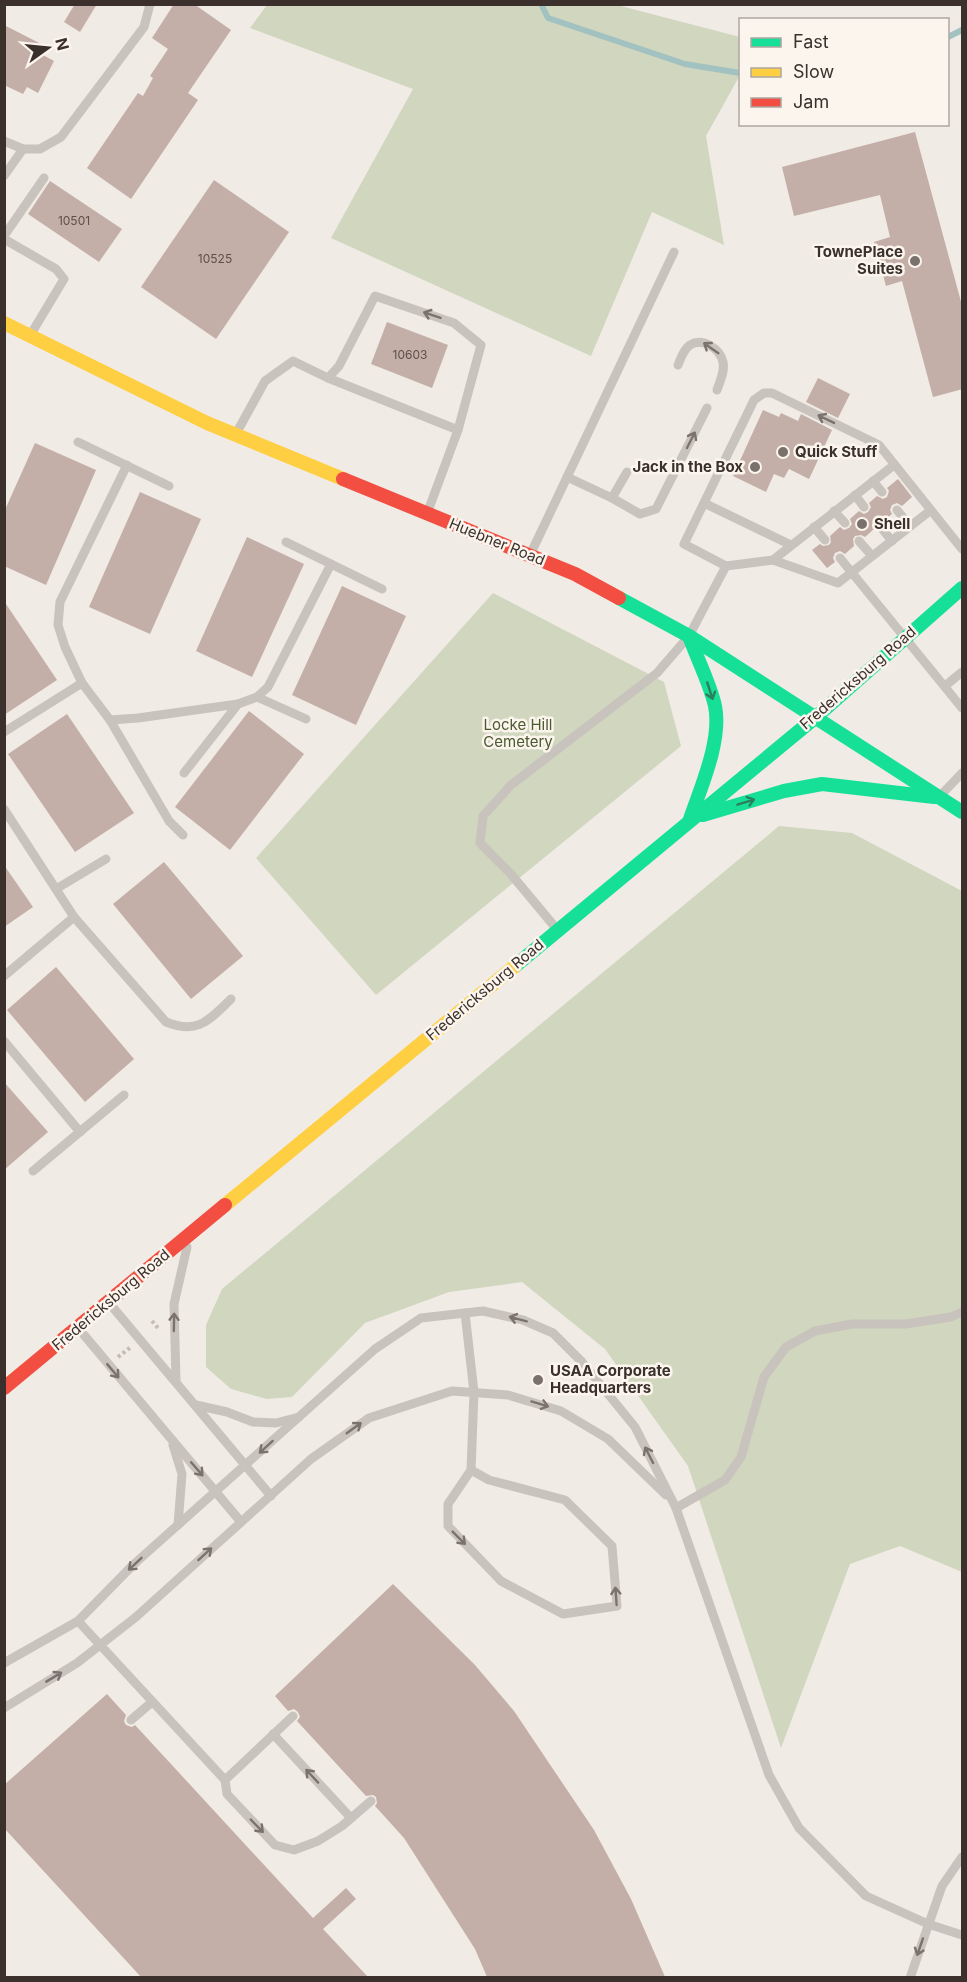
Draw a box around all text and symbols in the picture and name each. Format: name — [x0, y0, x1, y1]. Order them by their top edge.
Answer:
north arrow — [18, 18, 78, 78]
legend — [739, 18, 949, 126]
text: Fast — [793, 31, 829, 52]
text: N — [51, 36, 74, 53]
text: Slow — [793, 61, 834, 82]
text: Jam — [793, 91, 829, 112]
house number: 10501 — [58, 213, 90, 228]
place label: TownePlace Suites — [814, 242, 903, 278]
house number: 10525 — [198, 251, 232, 266]
marker: TownePlace Suites — [908, 254, 922, 268]
one-way arrow — [423, 309, 442, 320]
one-way arrow — [704, 342, 720, 354]
house number: 10603 — [393, 347, 427, 362]
one-way arrow — [818, 413, 836, 425]
one-way arrow — [685, 432, 697, 449]
place label: Quick Stuff — [795, 442, 877, 461]
marker: Quick Stuff — [776, 445, 790, 459]
place label: Jack in the Box — [633, 457, 743, 476]
marker: Jack in the Box — [748, 460, 762, 474]
street label: Huebner Road — [447, 514, 548, 569]
place label: Shell — [874, 514, 910, 533]
marker: Shell — [855, 517, 869, 531]
street label: Fredericksburg Road — [796, 622, 920, 733]
one-way arrow — [705, 681, 716, 699]
park label: Locke Hill Cemetery — [483, 715, 553, 751]
one-way arrow — [736, 796, 755, 807]
street label: Fredericksburg Road — [422, 935, 547, 1044]
street label: Fredericksburg Road — [48, 1245, 173, 1354]
one-way arrow — [168, 1313, 179, 1333]
one-way arrow — [509, 1313, 528, 1325]
place label: USAA Corporate Headquarters — [550, 1361, 671, 1397]
one-way arrow — [107, 1363, 120, 1379]
marker: USAA Corporate Headquarters — [531, 1373, 545, 1387]
one-way arrow — [530, 1399, 549, 1410]
one-way arrow — [345, 1422, 361, 1434]
one-way arrow — [259, 1440, 274, 1454]
one-way arrow — [643, 1447, 655, 1465]
one-way arrow — [190, 1461, 203, 1477]
one-way arrow — [451, 1530, 466, 1545]
one-way arrow — [198, 1547, 213, 1561]
one-way arrow — [128, 1557, 143, 1571]
one-way arrow — [610, 1586, 621, 1606]
one-way arrow — [45, 1671, 62, 1683]
one-way arrow — [305, 1769, 319, 1784]
one-way arrow — [250, 1819, 265, 1834]
one-way arrow — [914, 1937, 925, 1956]

